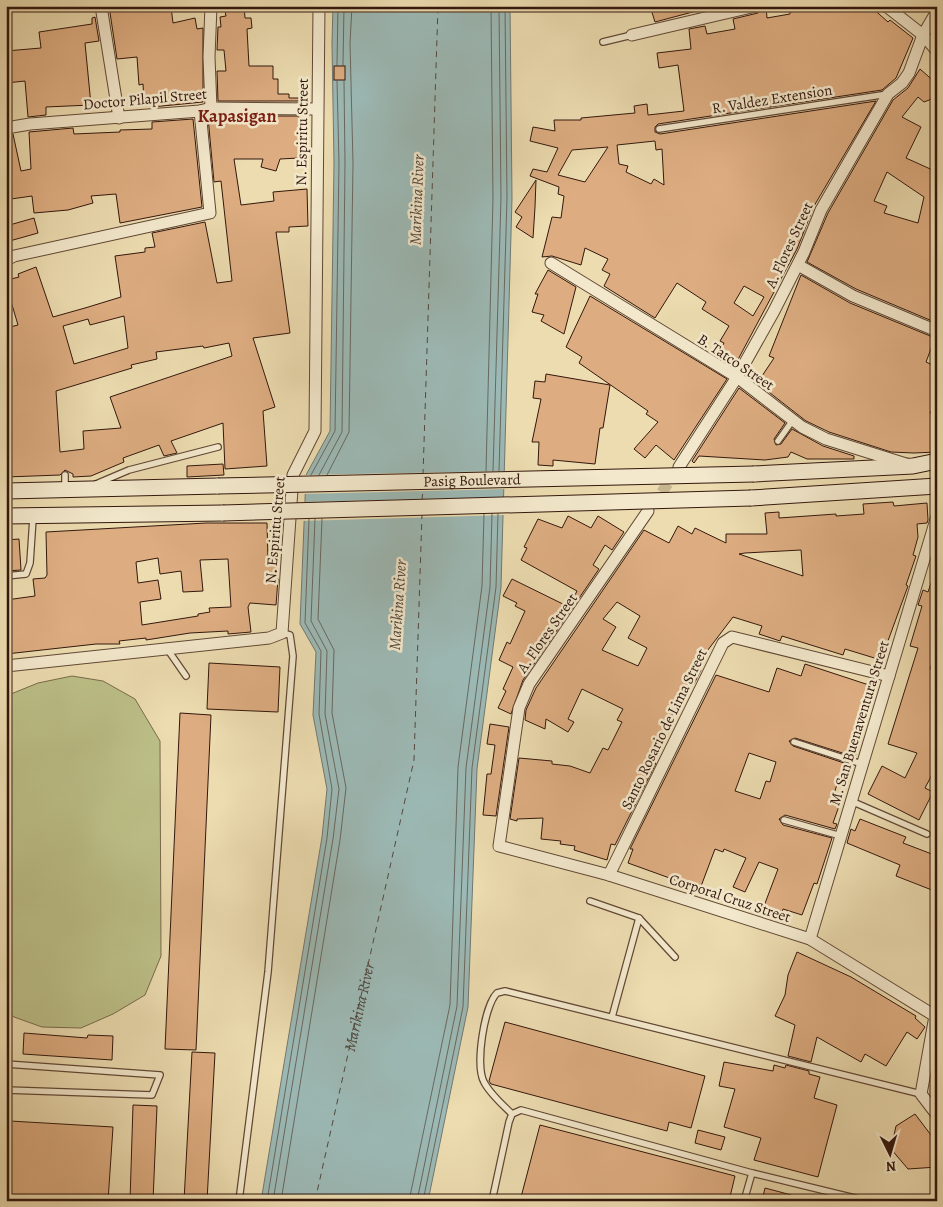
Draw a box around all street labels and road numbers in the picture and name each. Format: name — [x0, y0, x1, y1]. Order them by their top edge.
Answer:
street label: N. Espiritu Street — [291, 78, 313, 186]
street label: R. Valdez Extension — [710, 80, 834, 118]
street label: Doctor Pilapil Street — [82, 84, 208, 114]
street label: A. Flores Street — [760, 199, 818, 292]
street label: B. Tatco Street — [694, 329, 778, 395]
street label: Pasig Boulevard — [423, 469, 522, 491]
street label: N. Espiritu Street — [260, 476, 290, 584]
street label: A. Flores Street — [512, 589, 582, 678]
street label: M. San Buenaventura Street — [824, 638, 894, 808]
street label: Santo Rosario de Lima Street — [616, 645, 712, 813]
street label: Corporal Cruz Street — [667, 869, 793, 927]

